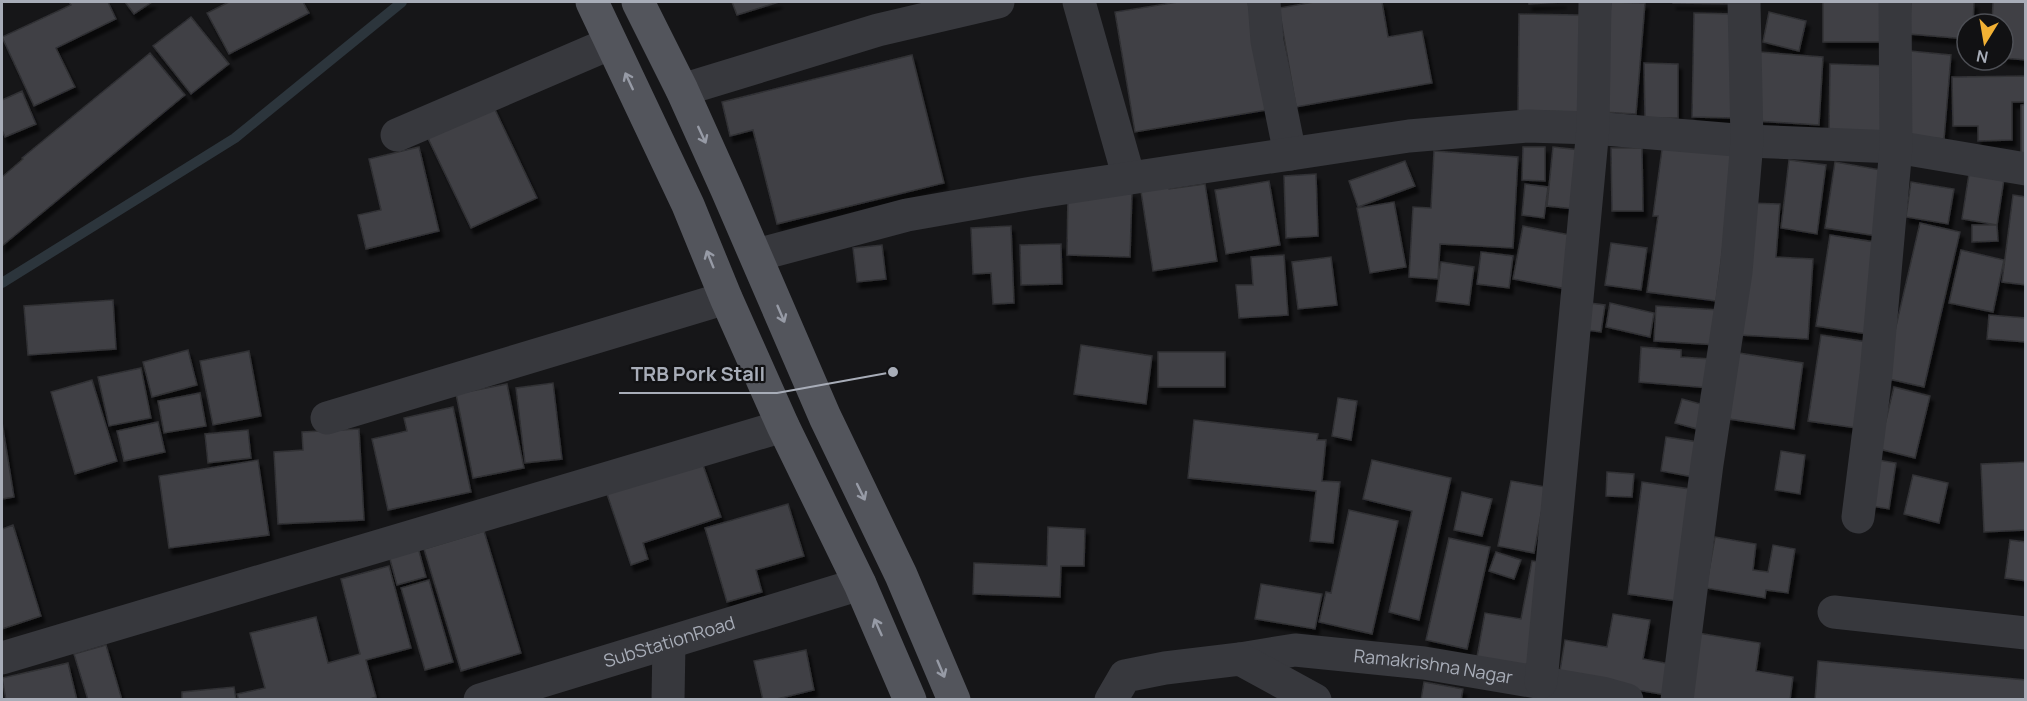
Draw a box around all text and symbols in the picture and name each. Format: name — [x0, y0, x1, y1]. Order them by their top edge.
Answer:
north arrow — [1955, 12, 2015, 72]
text: N — [1974, 45, 1990, 69]
one-way arrow — [622, 73, 634, 91]
one-way arrow — [697, 126, 709, 144]
one-way arrow — [704, 250, 715, 268]
one-way arrow — [776, 304, 787, 322]
callout: TRB Pork Stall — [619, 355, 777, 393]
text: TRB Pork Stall — [631, 360, 765, 387]
one-way arrow — [855, 482, 867, 500]
street label: SubStationRoad — [600, 610, 738, 673]
one-way arrow — [872, 618, 884, 636]
street label: Ramakrishna Nagar — [1353, 643, 1515, 689]
one-way arrow — [936, 660, 947, 678]

